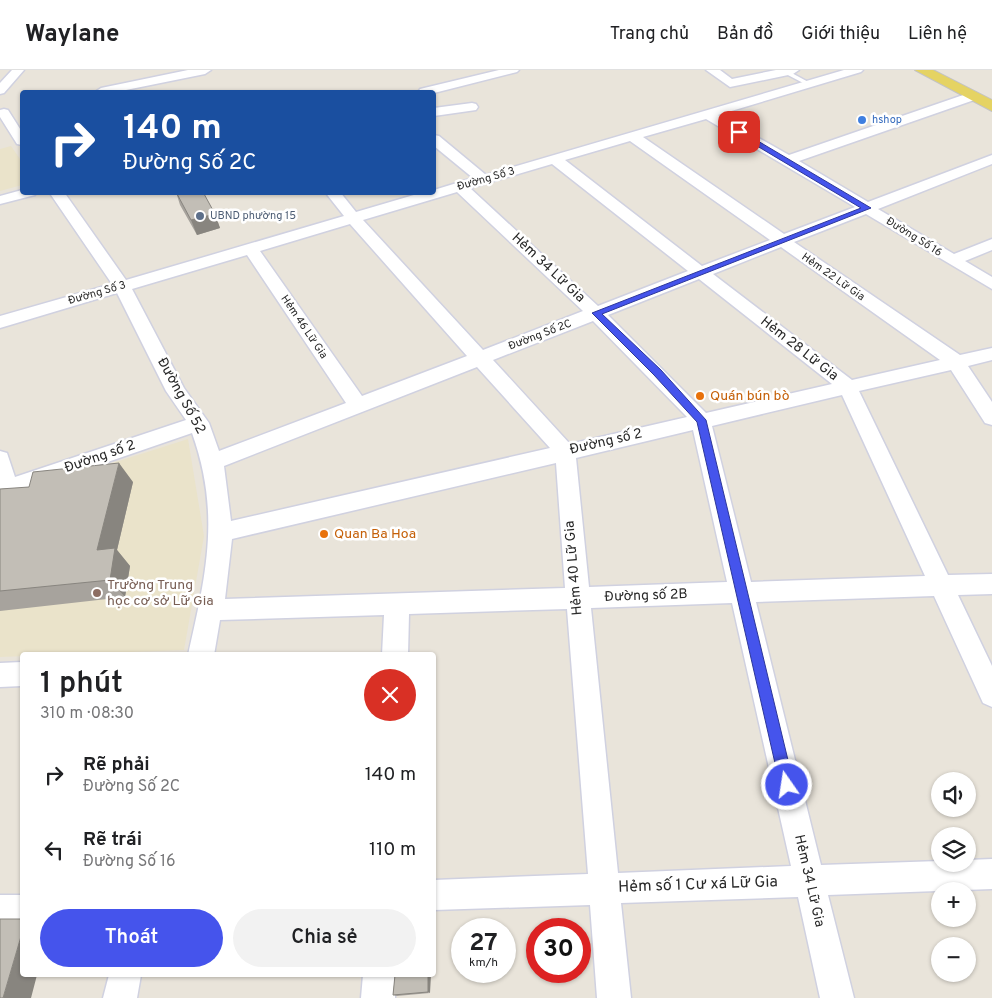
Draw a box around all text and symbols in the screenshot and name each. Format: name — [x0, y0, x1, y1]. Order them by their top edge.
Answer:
text: Waylane — [25, 20, 119, 50]
text: Trang chủ — [610, 23, 689, 46]
text: Bản đồ — [717, 23, 773, 46]
text: Giới thiệu — [801, 23, 880, 46]
text: Liên hệ — [908, 23, 967, 46]
text: 140 m — [123, 107, 222, 151]
icon: right — [40, 110, 105, 175]
pin — [718, 111, 760, 153]
place label: hshop — [872, 113, 902, 127]
marker: hshop — [856, 114, 868, 126]
icon: arrive — [725, 118, 753, 146]
text: Đường Số 2C — [123, 150, 256, 177]
street label: Đường Số 3 — [455, 164, 517, 194]
place label: UBND phường 15 — [210, 209, 296, 223]
marker: UBND phường 15 — [194, 210, 206, 222]
street label: Đường Số 16 — [883, 214, 945, 260]
street label: Hẻm 34 Lữ Gia — [508, 230, 588, 306]
street label: Hẻm 22 Lữ Gia — [799, 250, 868, 304]
street label: Đường Số 3 — [66, 278, 128, 308]
street label: Hẻm 46 Lữ Gia — [277, 292, 331, 362]
street label: Hẻm 28 Lữ Gia — [757, 313, 841, 385]
street label: Đường Số 2C — [506, 317, 574, 353]
street label: Đường Số 52 — [153, 355, 209, 437]
place label: Quán bún bò — [710, 388, 790, 405]
marker: Quán bún bò — [694, 390, 706, 402]
street label: Đường số 2 — [568, 425, 644, 459]
street label: Đường số 2 — [62, 437, 138, 477]
street label: Hẻm 40 Lữ Gia — [561, 520, 587, 616]
place label: Quan Ba Hoa — [334, 526, 416, 543]
marker: Quan Ba Hoa — [318, 528, 330, 540]
place label: Trường Trung học cơ sở Lữ Gia — [107, 577, 214, 610]
street label: Đường số 2B — [604, 586, 688, 606]
marker: Trường Trung học cơ sở Lữ Gia — [91, 587, 103, 599]
text: 1 phút — [40, 666, 123, 703]
button: close — [364, 669, 416, 721]
text: 310 m · 08:30 — [40, 704, 134, 724]
text: Rẽ phải — [83, 753, 150, 777]
position arrow — [760, 758, 812, 810]
icon: right — [40, 761, 68, 789]
text: 140 m — [365, 763, 416, 787]
map controls — [931, 772, 976, 982]
button: sound — [931, 772, 976, 817]
text: Đường Số 2C — [83, 777, 180, 797]
button: layers — [931, 827, 976, 872]
text: Rẽ trái — [83, 828, 142, 852]
street label: Hẻm 34 Lữ Gia — [790, 833, 828, 929]
icon: left — [40, 836, 68, 864]
text: 110 m — [369, 838, 416, 862]
text: Đường Số 16 — [83, 852, 175, 872]
street label: Hẻm số 1 Cư xá Lữ Gia — [618, 871, 778, 898]
button: + — [931, 882, 976, 927]
button: Thoát — [40, 909, 223, 967]
button: Chia sẻ — [233, 909, 416, 967]
speed limit sign: 30 — [526, 918, 591, 983]
text: 27 — [469, 928, 498, 960]
button: − — [931, 937, 976, 982]
text: km/h — [469, 955, 498, 971]

